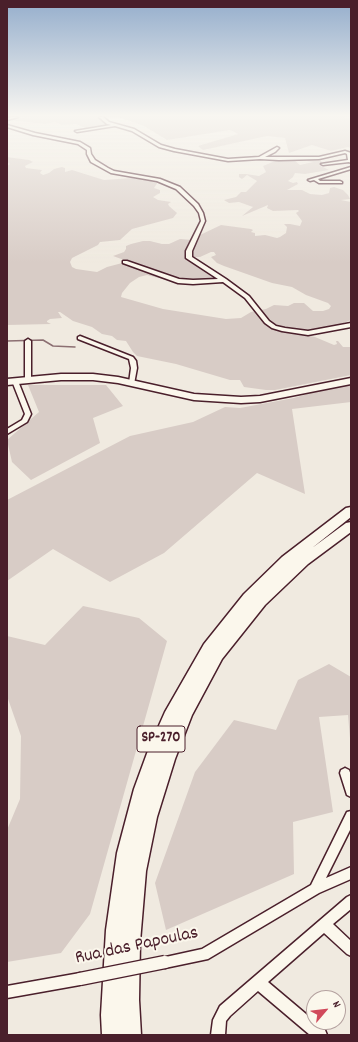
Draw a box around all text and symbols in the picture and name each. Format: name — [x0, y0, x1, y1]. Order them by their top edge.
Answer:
road number: SP-270 — [137, 726, 185, 752]
street label: Rua das Papoulas — [73, 923, 201, 971]
north arrow — [306, 990, 346, 1030]
text: N — [327, 999, 344, 1011]

